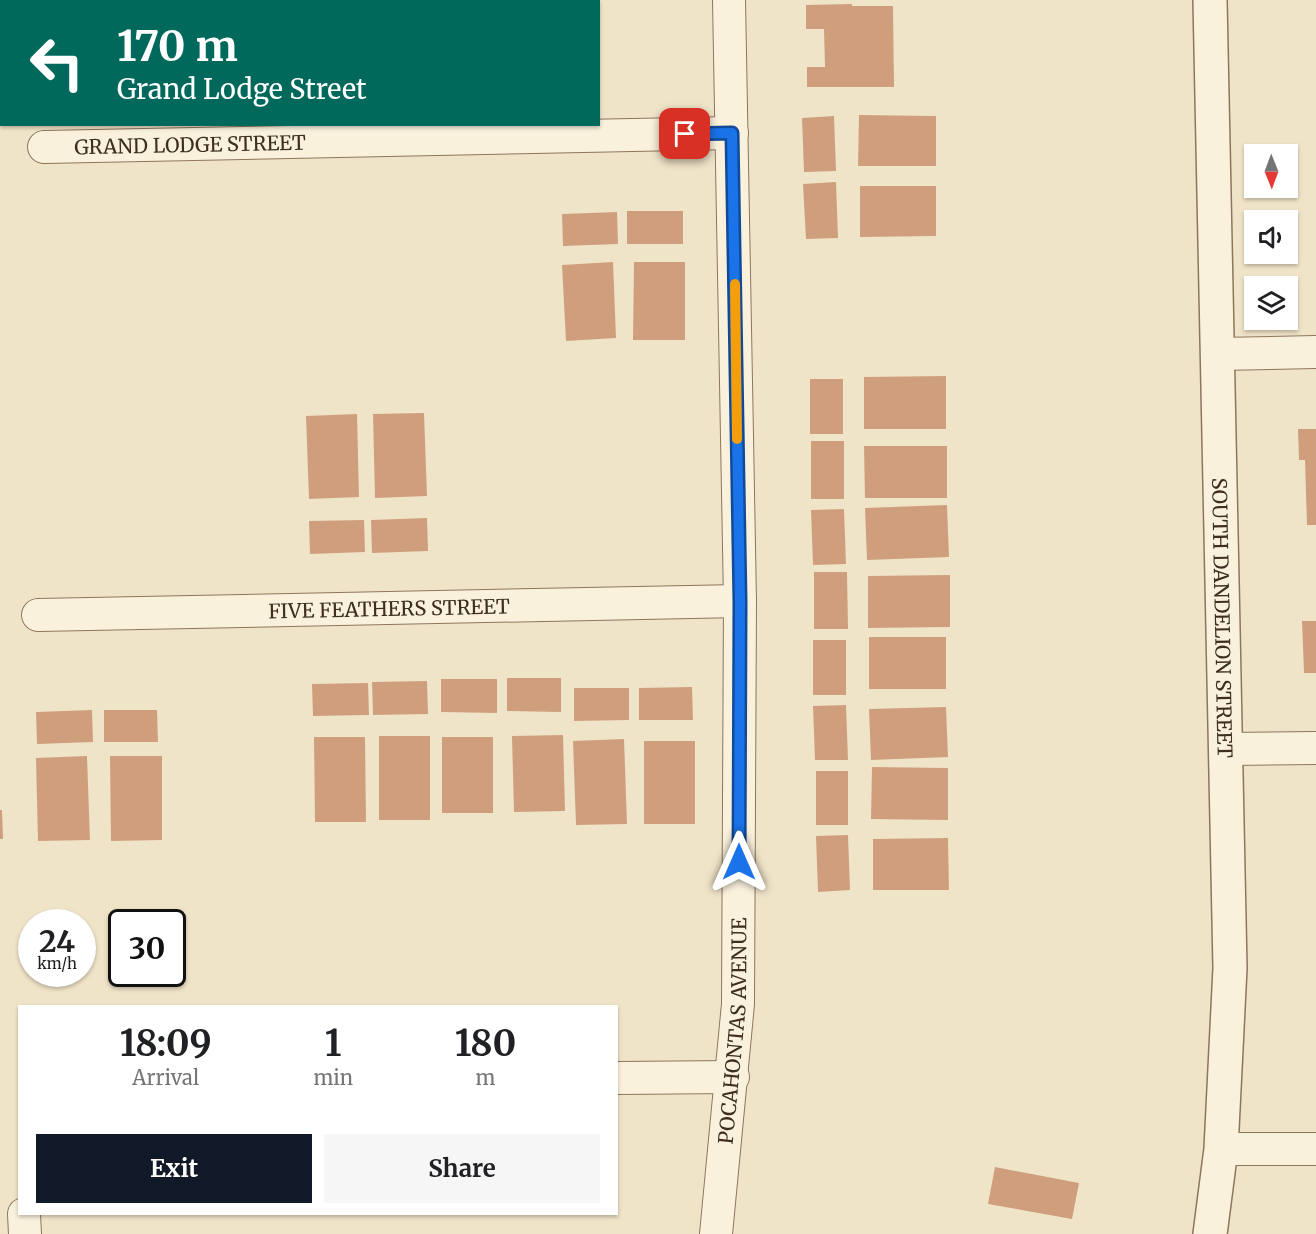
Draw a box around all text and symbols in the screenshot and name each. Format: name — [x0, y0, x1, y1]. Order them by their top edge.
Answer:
text: 170 m — [117, 20, 238, 72]
icon: left — [18, 24, 96, 102]
text: Grand Lodge Street — [117, 72, 367, 106]
pin — [659, 108, 710, 159]
icon: arrive — [668, 117, 701, 150]
street label: GRAND LODGE STREET — [74, 129, 306, 159]
north arrow — [1244, 144, 1298, 198]
map controls — [1244, 144, 1298, 330]
button: sound — [1244, 210, 1298, 264]
button: layers — [1244, 276, 1298, 330]
street label: SOUTH DANDELION STREET — [1207, 477, 1238, 758]
street label: FIVE FEATHERS STREET — [268, 593, 510, 623]
position arrow — [707, 830, 771, 894]
speed limit sign: 30 — [108, 909, 186, 987]
street label: POCAHONTAS AVENUE — [712, 917, 751, 1145]
text: 24 — [39, 922, 75, 960]
text: km/h — [37, 954, 77, 973]
text: 18:09 — [120, 1021, 212, 1066]
text: 1 — [325, 1021, 342, 1066]
text: 180 — [455, 1021, 516, 1066]
text: Arrival — [132, 1065, 199, 1090]
text: min — [313, 1065, 353, 1090]
text: m — [476, 1065, 495, 1090]
button: Exit — [36, 1134, 312, 1203]
button: Share — [324, 1134, 600, 1203]

